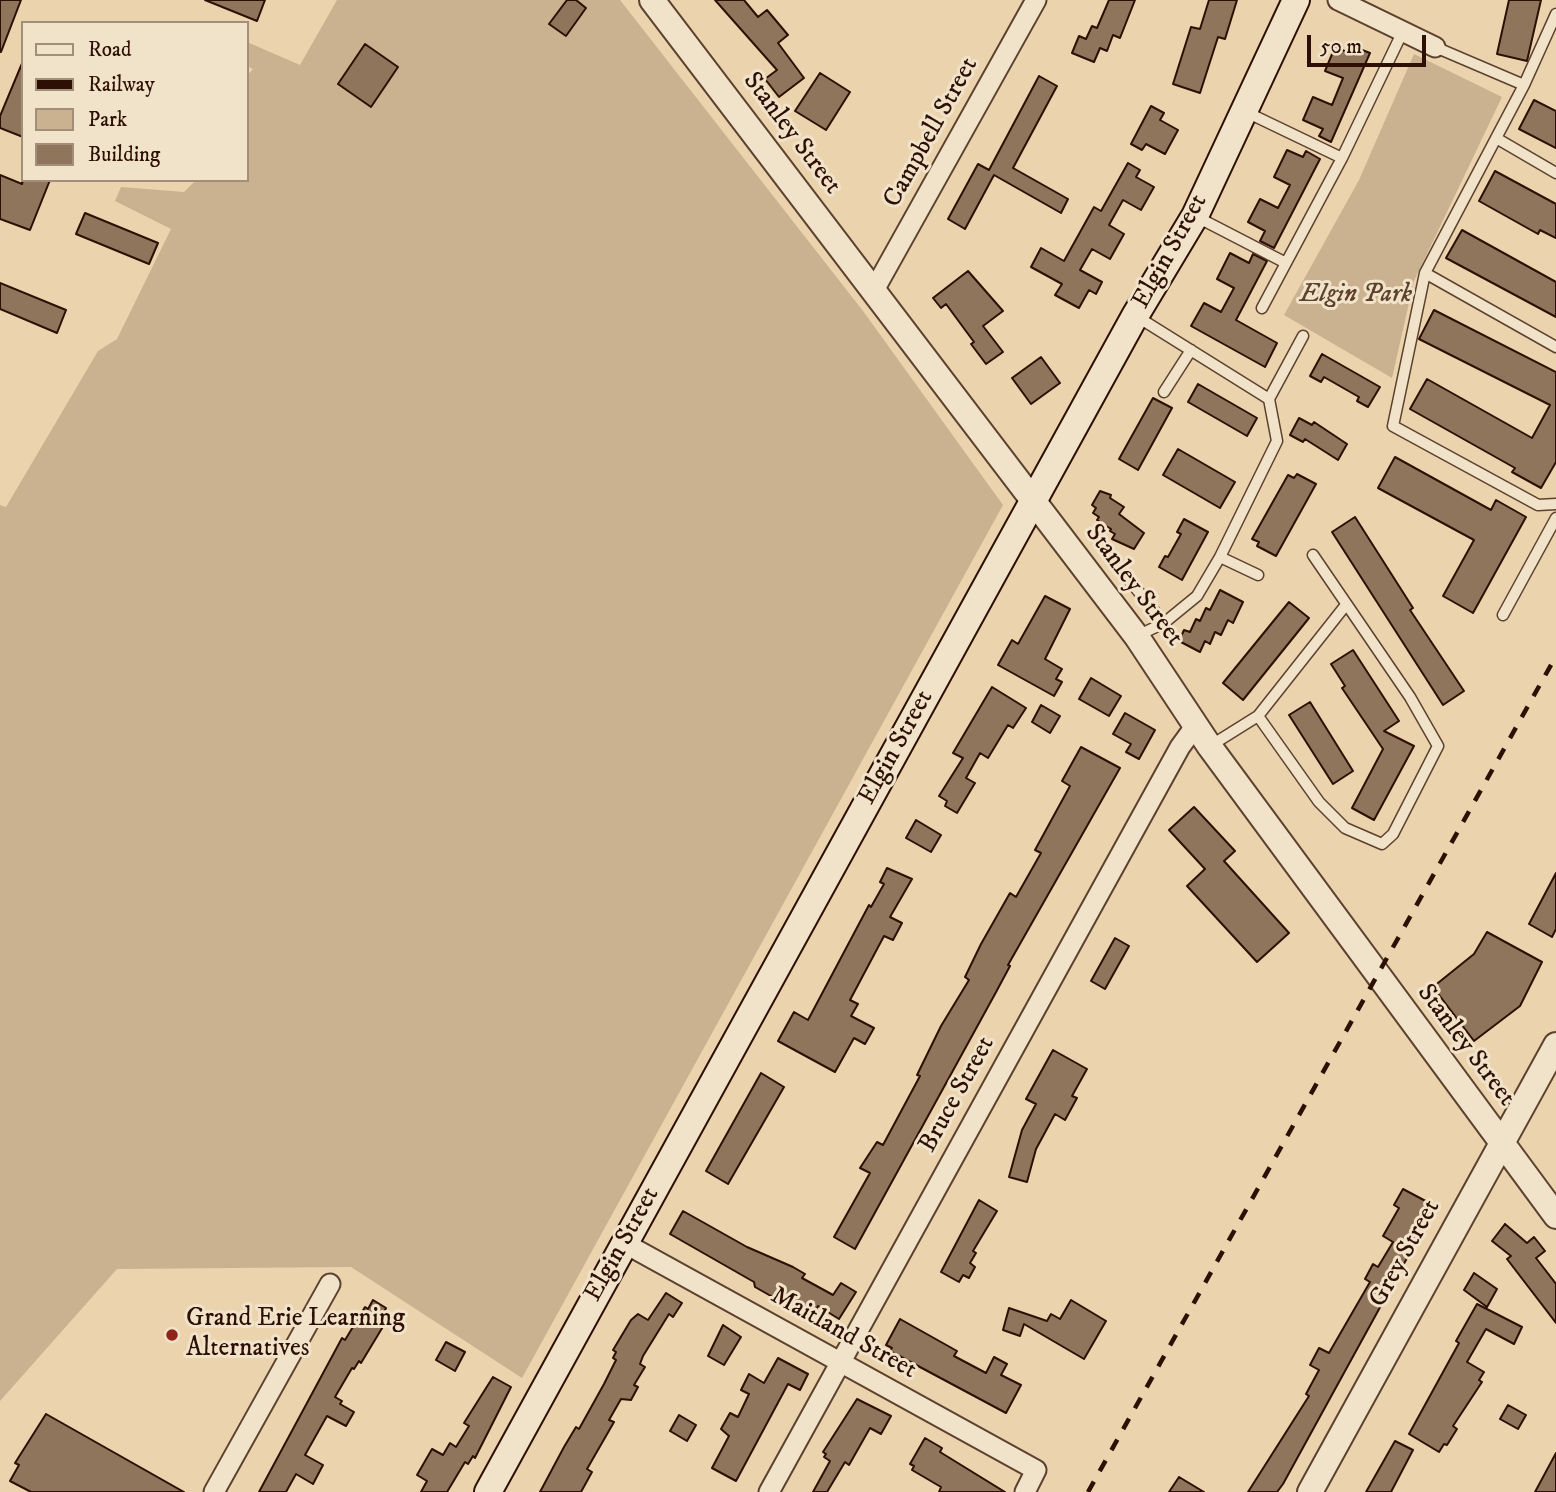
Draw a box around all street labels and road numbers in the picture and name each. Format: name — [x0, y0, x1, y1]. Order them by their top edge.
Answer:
street label: Campbell Street — [878, 53, 986, 213]
street label: Stanley Street — [735, 67, 847, 201]
street label: Elgin Street — [1127, 189, 1215, 315]
street label: Stanley Street — [1077, 519, 1189, 653]
street label: Elgin Street — [853, 685, 941, 811]
street label: Stanley Street — [1409, 979, 1521, 1113]
street label: Bruce Street — [913, 1032, 1003, 1158]
street label: Elgin Street — [579, 1182, 667, 1308]
street label: Grey Street — [1364, 1195, 1448, 1313]
street label: Maitland Street — [765, 1281, 921, 1387]

